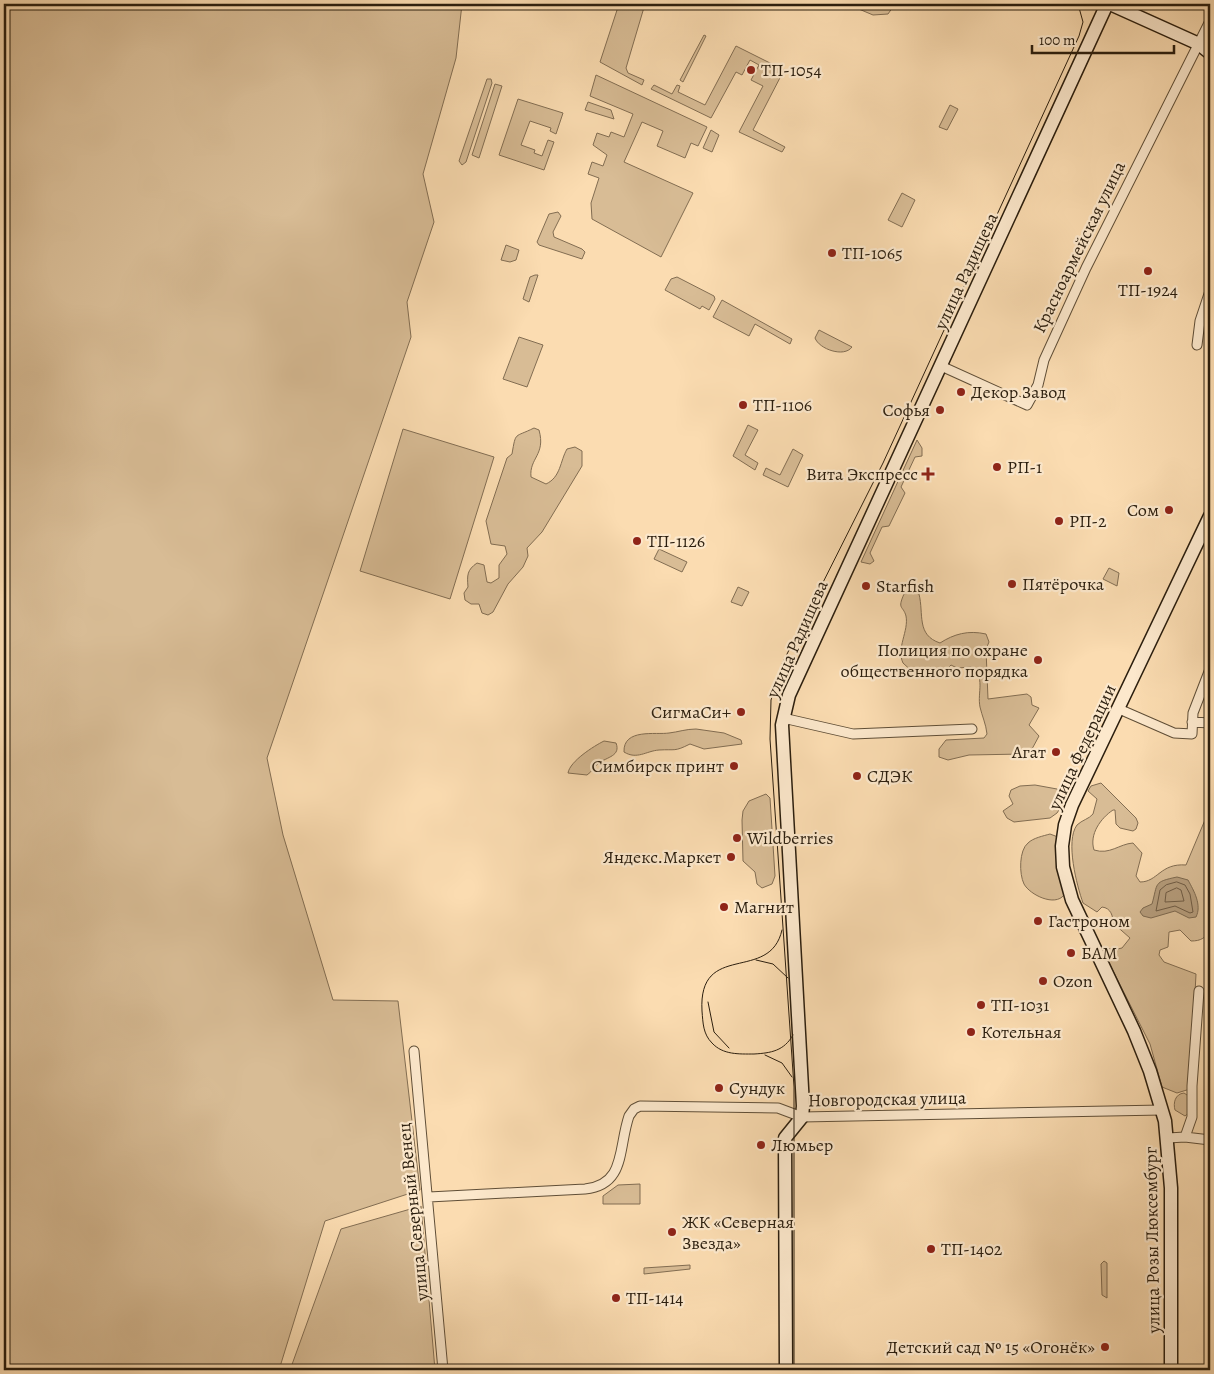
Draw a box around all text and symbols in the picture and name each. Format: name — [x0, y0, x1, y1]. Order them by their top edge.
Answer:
scale bar — [1032, 22, 1174, 54]
text: 100 m — [1039, 30, 1076, 50]
place label: ТП-1054 — [761, 58, 822, 82]
marker: ТП-1054 — [745, 64, 757, 76]
street label: Красноармейская улица — [1027, 157, 1131, 337]
street label: улица Радищева — [928, 208, 1004, 334]
place label: ТП-1065 — [842, 241, 903, 265]
marker: ТП-1065 — [826, 247, 838, 259]
marker: ТП-1924 — [1142, 265, 1154, 277]
place label: ТП-1924 — [1118, 278, 1178, 302]
place label: Декор Завод — [971, 380, 1066, 404]
marker: Декор Завод — [955, 386, 967, 398]
place label: ТП-1106 — [753, 393, 812, 417]
place label: Софья — [882, 398, 930, 422]
marker: ТП-1106 — [737, 399, 749, 411]
marker: Софья — [934, 404, 946, 416]
place label: РП-1 — [1007, 455, 1042, 479]
marker: РП-1 — [991, 461, 1003, 473]
place label: Вита Экспресс — [806, 462, 918, 486]
marker: Вита Экспресс — [922, 468, 934, 480]
place label: Сом — [1127, 498, 1159, 522]
marker: Сом — [1163, 504, 1175, 516]
place label: РП-2 — [1069, 509, 1107, 533]
marker: РП-2 — [1053, 515, 1065, 527]
place label: ТП-1126 — [647, 529, 705, 553]
marker: ТП-1126 — [631, 535, 643, 547]
place label: Пятёрочка — [1022, 572, 1105, 596]
place label: Starfish — [876, 574, 935, 598]
street label: улица Радищева — [760, 576, 834, 703]
marker: Пятёрочка — [1006, 578, 1018, 590]
marker: Starfish — [860, 580, 872, 592]
place label: Полиция по охране общественного порядка — [840, 638, 1029, 683]
marker: Полиция по охране общественного порядка — [1032, 654, 1044, 666]
street label: улица Федерации — [1042, 680, 1122, 815]
place label: СигмаСи+ — [651, 700, 731, 724]
marker: СигмаСи+ — [735, 706, 747, 718]
place label: Агат — [1011, 740, 1046, 764]
marker: Агат — [1050, 746, 1062, 758]
place label: Симбирск принт — [592, 754, 724, 778]
marker: Симбирск принт — [728, 760, 740, 772]
place label: СДЭК — [867, 764, 913, 788]
marker: СДЭК — [851, 770, 863, 782]
place label: Wildberries — [746, 826, 834, 850]
marker: Wildberries — [731, 832, 743, 844]
place label: Яндекс.Маркет — [603, 845, 721, 869]
marker: Яндекс.Маркет — [725, 851, 737, 863]
place label: Магнит — [734, 895, 794, 919]
marker: Магнит — [718, 901, 730, 913]
place label: Гастроном — [1048, 909, 1130, 933]
marker: Гастроном — [1032, 915, 1044, 927]
place label: БАМ — [1081, 941, 1118, 965]
marker: БАМ — [1065, 947, 1077, 959]
place label: Ozon — [1053, 969, 1093, 993]
marker: Ozon — [1037, 975, 1049, 987]
place label: ТП-1031 — [991, 993, 1049, 1017]
marker: ТП-1031 — [975, 999, 987, 1011]
place label: Котельная — [981, 1020, 1062, 1044]
marker: Котельная — [965, 1026, 977, 1038]
place label: Сундук — [729, 1076, 785, 1100]
marker: Сундук — [713, 1082, 725, 1094]
street label: Новгородская улица — [808, 1086, 967, 1112]
street label: улица Северный Венец — [392, 1122, 434, 1303]
place label: Люмьер — [771, 1133, 833, 1157]
marker: Люмьер — [755, 1139, 767, 1151]
street label: улица Розы Люксембург — [1138, 1146, 1166, 1335]
place label: ЖК «Северная Звезда» — [682, 1210, 794, 1255]
marker: ЖК «Северная Звезда» — [666, 1226, 678, 1238]
place label: ТП-1402 — [941, 1237, 1003, 1261]
marker: ТП-1402 — [925, 1243, 937, 1255]
place label: ТП-1414 — [626, 1286, 684, 1310]
marker: ТП-1414 — [610, 1292, 622, 1304]
place label: Детский сад № 15 «Огонёк» — [887, 1335, 1095, 1359]
marker: Детский сад № 15 «Огонёк» — [1099, 1341, 1111, 1353]

